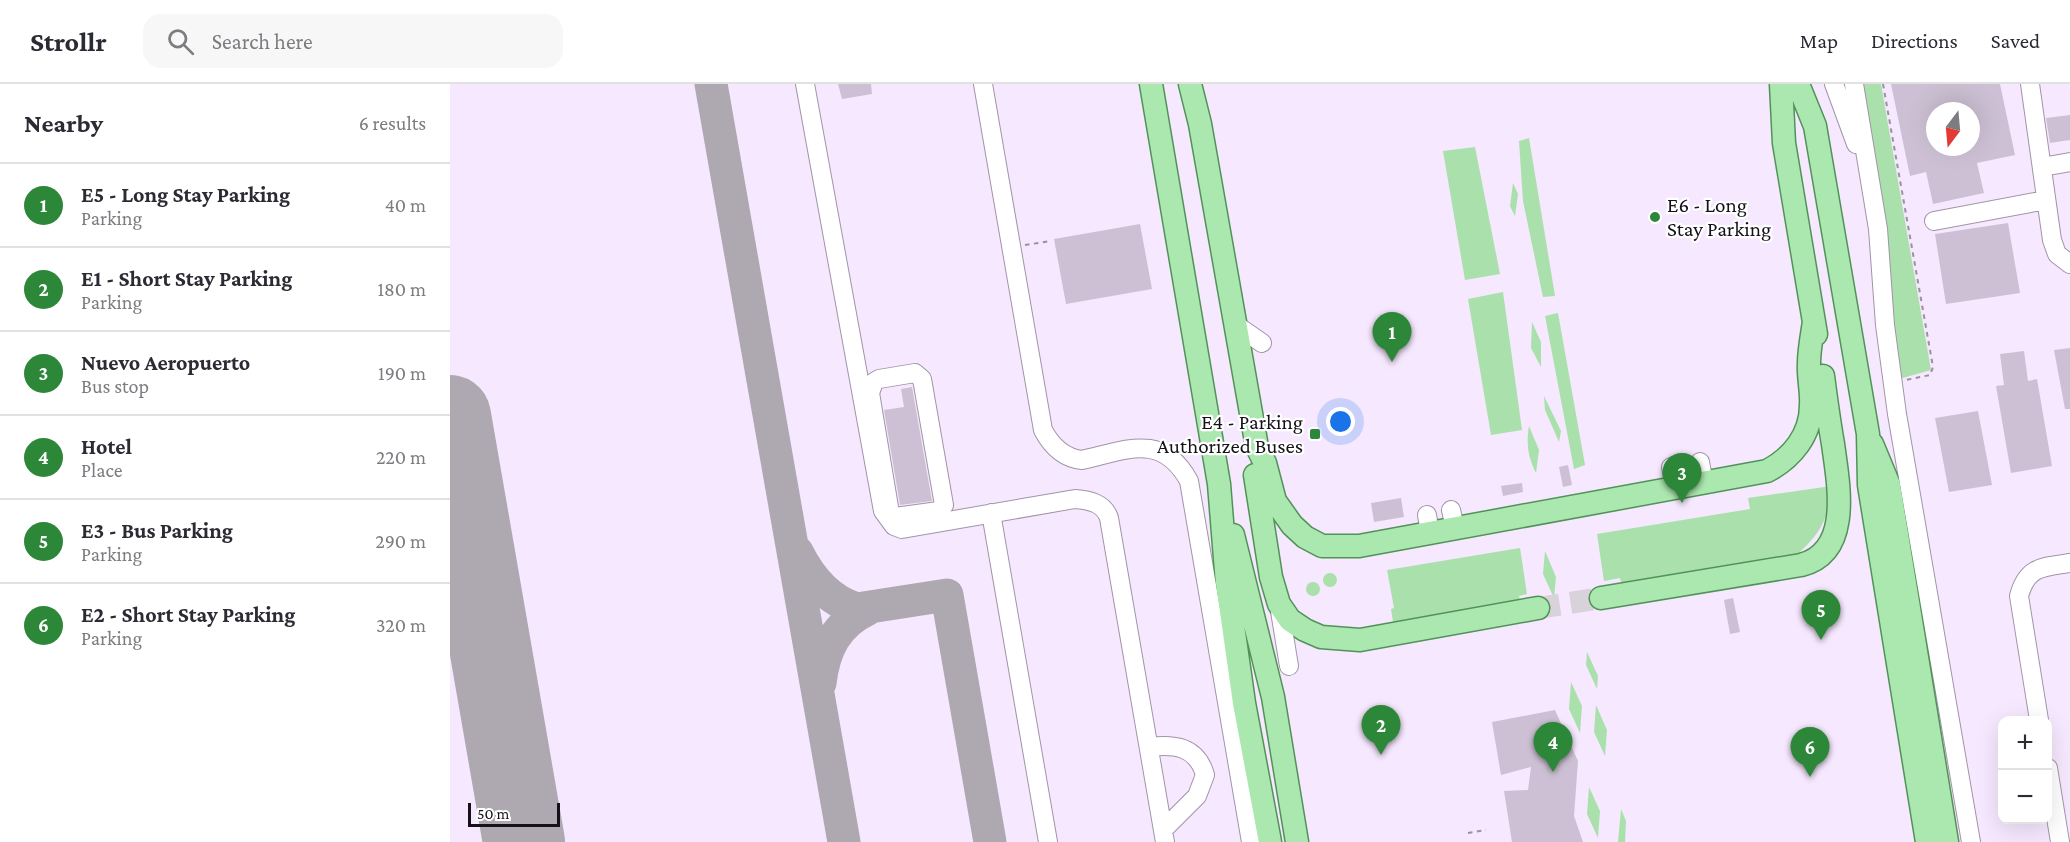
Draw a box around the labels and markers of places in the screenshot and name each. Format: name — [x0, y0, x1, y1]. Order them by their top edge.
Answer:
place label: E6 - Long Stay Parking — [1667, 193, 1771, 241]
marker: E6 - Long Stay Parking — [1648, 210, 1662, 224]
pin: 1 — [1372, 312, 1412, 362]
place label: E4 - Parking Authorized Buses — [1157, 410, 1303, 458]
marker: E4 - Parking Authorized Buses — [1308, 427, 1322, 441]
pin: 3 — [1662, 454, 1702, 503]
pin: 5 — [1802, 590, 1840, 640]
pin: 2 — [1362, 706, 1400, 755]
pin: 4 — [1534, 722, 1572, 772]
pin: 6 — [1790, 728, 1830, 777]

